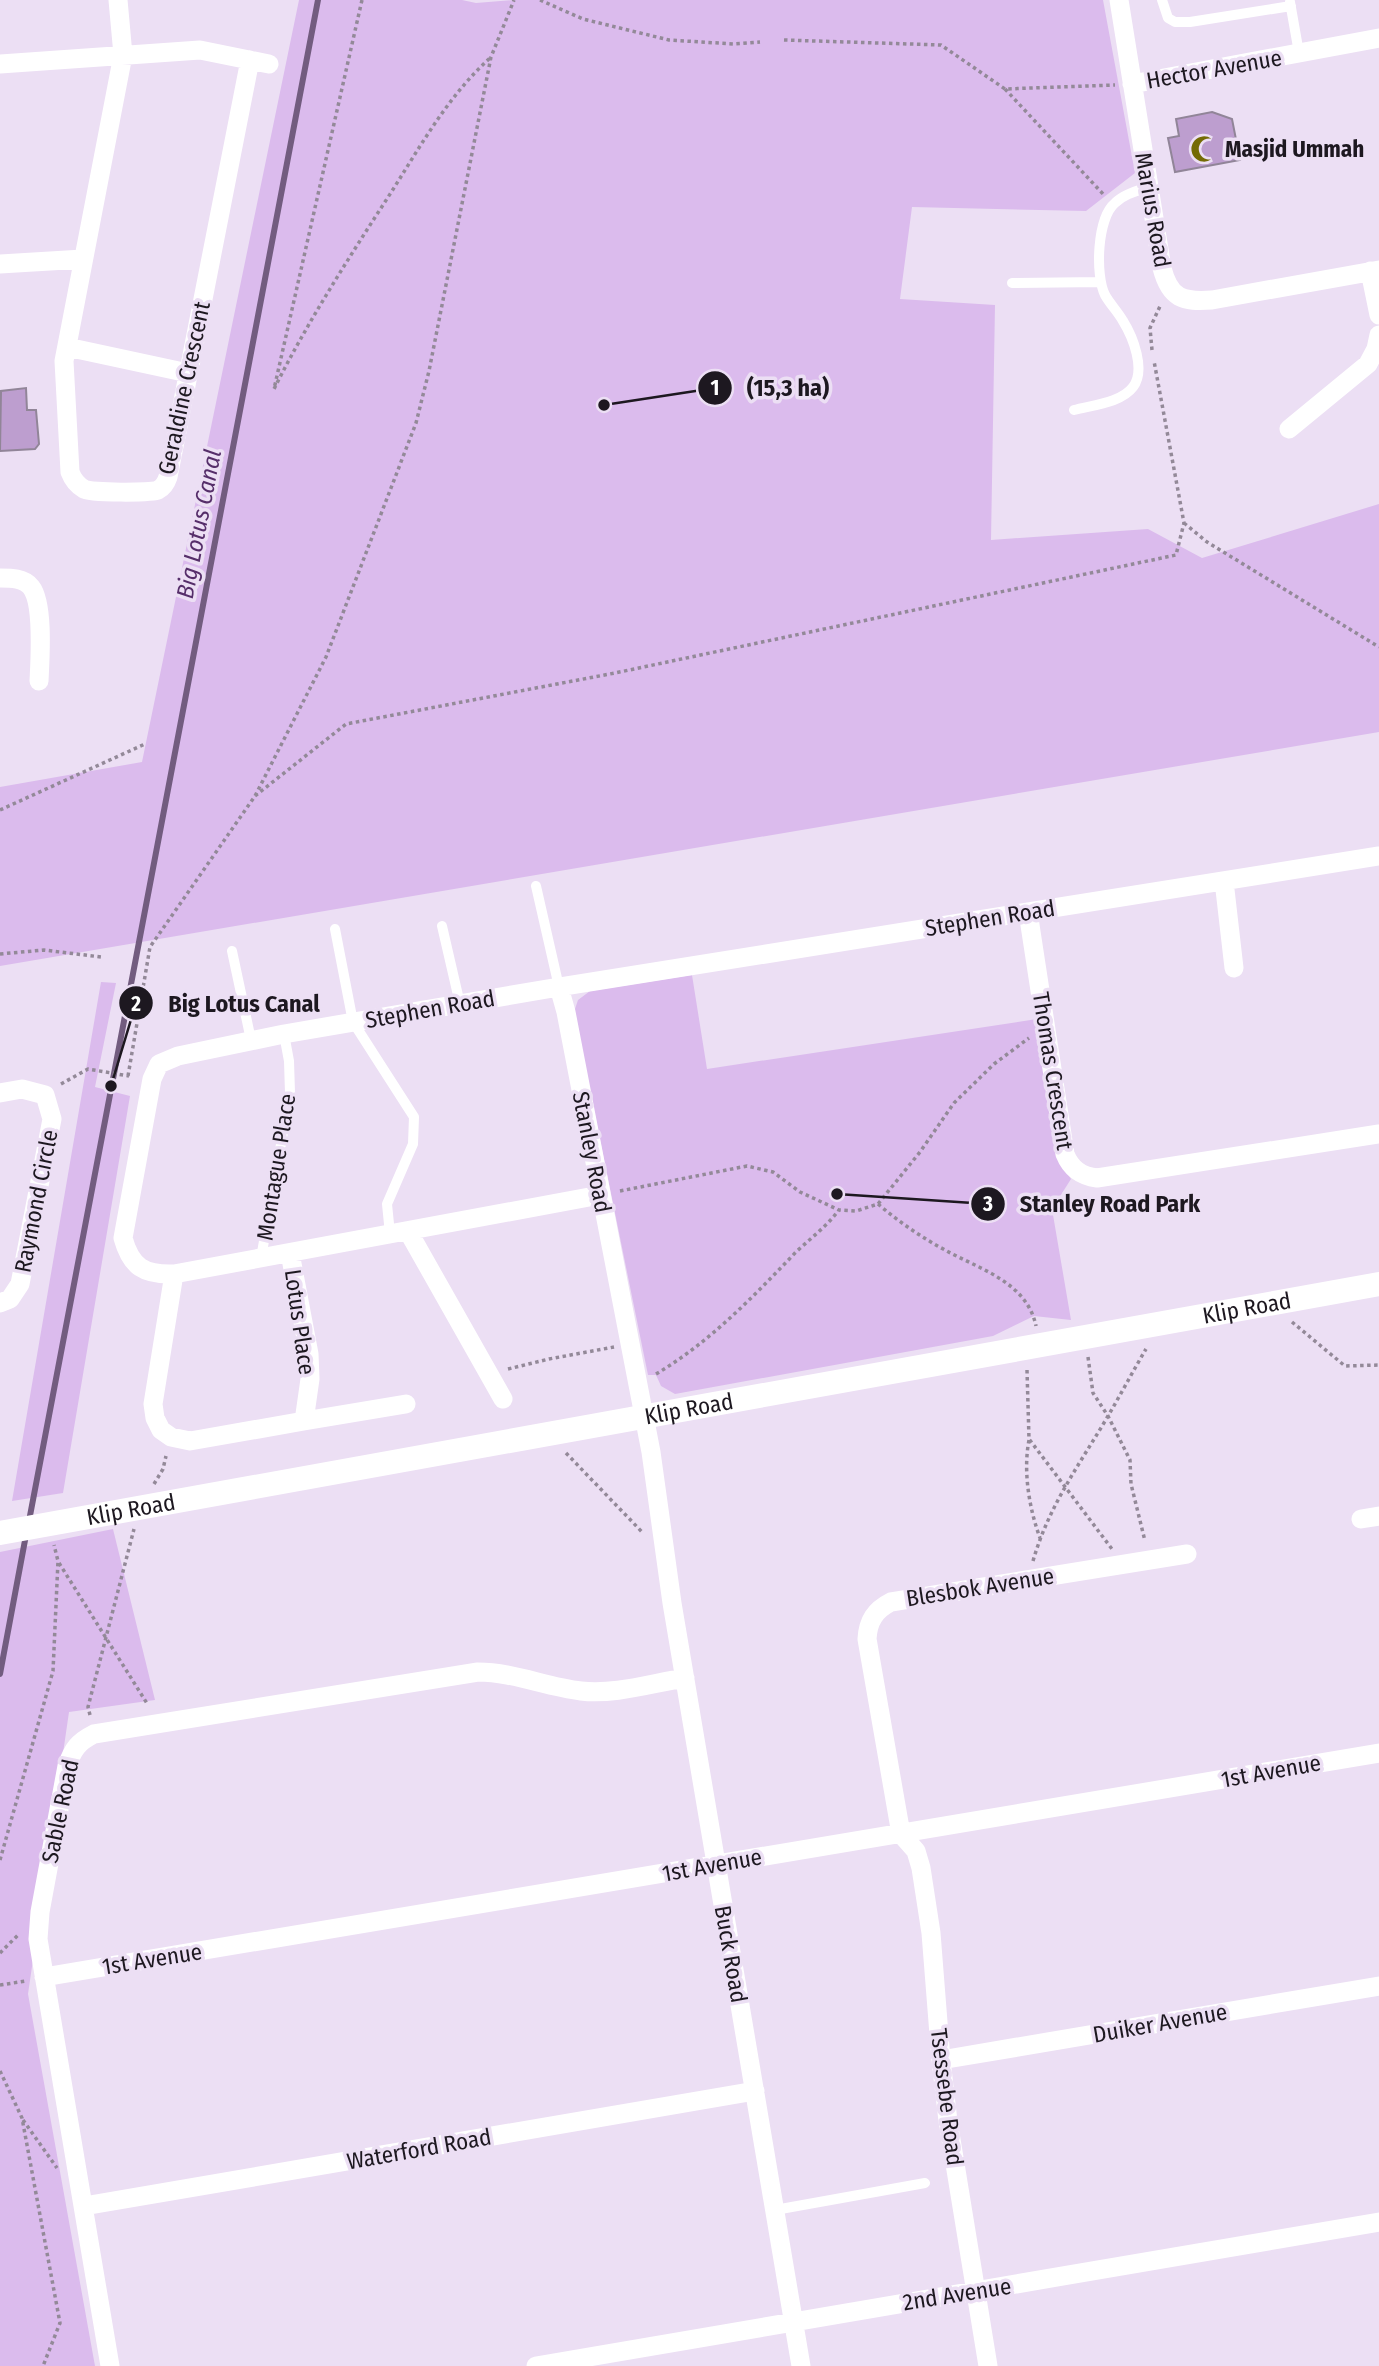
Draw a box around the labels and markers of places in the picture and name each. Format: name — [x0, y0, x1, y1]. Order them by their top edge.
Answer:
mosque icon: Masjid Ummah — [1189, 134, 1219, 164]
place label: Masjid Ummah — [1225, 135, 1364, 163]
callout: (15,3 ha) — [697, 365, 843, 410]
callout: Big Lotus Canal — [119, 981, 333, 1026]
callout: Stanley Road Park — [970, 1181, 1214, 1226]

